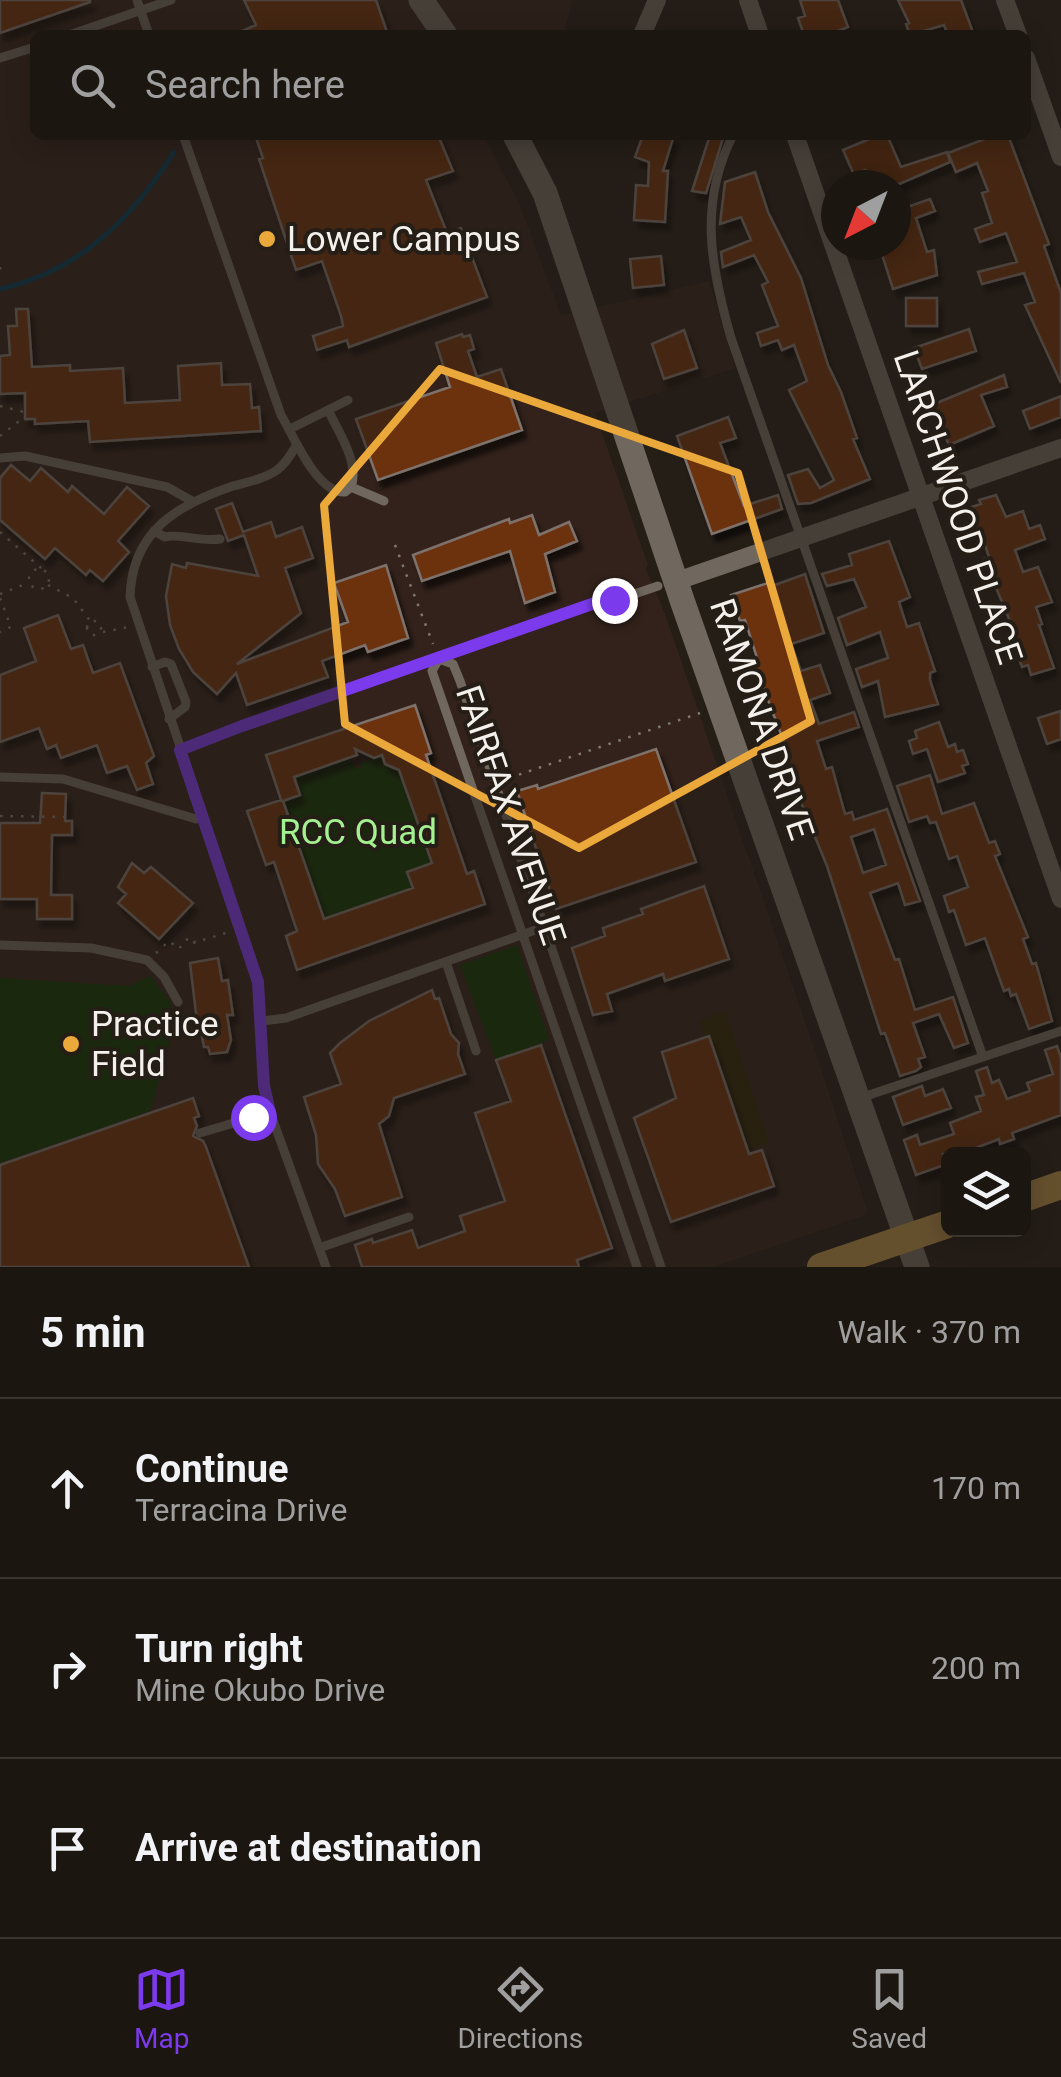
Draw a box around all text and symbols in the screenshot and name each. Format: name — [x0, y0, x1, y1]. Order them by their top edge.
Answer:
search box — [30, 30, 1031, 140]
icon: search — [65, 58, 120, 113]
text: Search here — [145, 63, 345, 107]
north arrow — [821, 170, 911, 260]
place label: Lower Campus — [287, 219, 521, 260]
marker: Lower Campus — [256, 228, 278, 250]
street label: LARCHWOOD PLACE — [885, 345, 1030, 669]
route end — [592, 578, 638, 624]
street label: RAMONA DRIVE — [701, 593, 822, 845]
street label: FAIRFAX AVENUE — [447, 680, 574, 950]
park label: RCC Quad — [279, 812, 437, 853]
place label: Practice Field — [91, 1004, 218, 1085]
marker: Practice Field — [60, 1033, 82, 1055]
route start — [231, 1095, 277, 1141]
map controls — [941, 1147, 1031, 1237]
button: layers — [941, 1147, 1031, 1237]
text: 5 min — [40, 1308, 146, 1357]
text: Walk · 370 m — [838, 1313, 1021, 1351]
text: Continue — [135, 1447, 289, 1491]
icon: ahead — [40, 1461, 95, 1516]
text: 170 m — [931, 1469, 1021, 1507]
text: Terracina Drive — [135, 1491, 347, 1529]
text: Turn right — [135, 1627, 303, 1671]
icon: right — [40, 1641, 95, 1696]
text: 200 m — [931, 1649, 1021, 1687]
text: Mine Okubo Drive — [135, 1671, 385, 1709]
icon: arrive — [40, 1821, 95, 1876]
text: Arrive at destination — [135, 1826, 482, 1870]
tab: Map — [134, 1962, 189, 2055]
tab: Directions — [457, 1962, 583, 2055]
tab: Saved — [851, 1962, 927, 2055]

